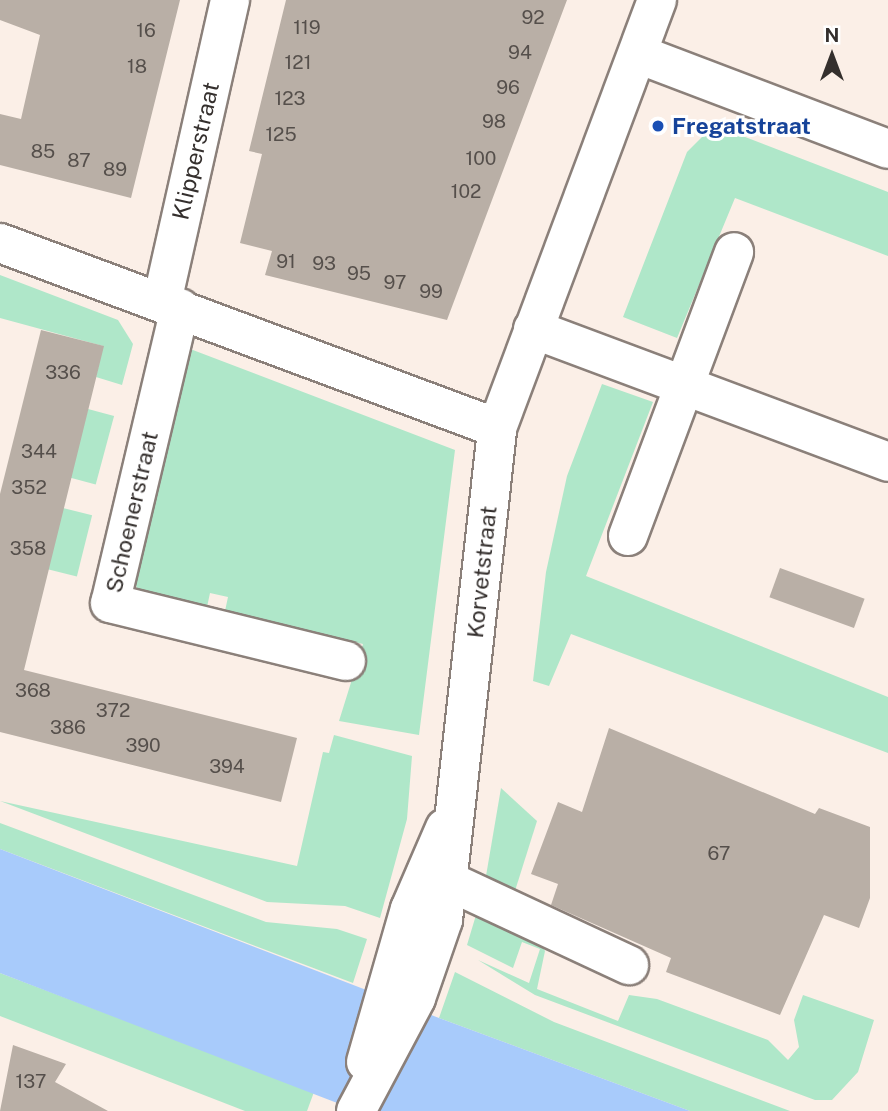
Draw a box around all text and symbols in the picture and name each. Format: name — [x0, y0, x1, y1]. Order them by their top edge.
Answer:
house number: 92 — [521, 7, 545, 29]
house number: 119 — [293, 17, 321, 39]
house number: 16 — [136, 20, 156, 42]
north arrow — [797, 21, 867, 91]
text: N — [825, 24, 839, 46]
house number: 94 — [508, 42, 532, 64]
house number: 121 — [285, 52, 311, 74]
house number: 18 — [127, 56, 147, 78]
house number: 96 — [496, 77, 520, 99]
street label: Klipperstraat — [167, 79, 225, 223]
house number: 123 — [274, 88, 306, 110]
house number: 98 — [482, 111, 506, 133]
place label: Fregatstraat — [672, 112, 811, 140]
marker: Fregatstraat — [650, 118, 666, 134]
house number: 125 — [265, 124, 297, 146]
house number: 85 — [31, 141, 55, 163]
house number: 100 — [466, 148, 496, 170]
house number: 87 — [67, 150, 91, 172]
house number: 89 — [103, 159, 127, 181]
house number: 102 — [451, 181, 481, 203]
house number: 91 — [276, 251, 296, 273]
house number: 93 — [312, 253, 336, 275]
house number: 95 — [347, 263, 371, 285]
house number: 97 — [384, 272, 406, 294]
house number: 99 — [419, 281, 443, 303]
house number: 336 — [45, 362, 81, 384]
street label: Schoenerstraat — [100, 429, 164, 595]
house number: 344 — [21, 441, 57, 463]
house number: 352 — [11, 477, 47, 499]
street label: Korvetstraat — [461, 504, 503, 640]
house number: 358 — [10, 538, 46, 560]
house number: 368 — [15, 680, 51, 702]
house number: 372 — [96, 700, 130, 722]
house number: 386 — [50, 717, 86, 739]
house number: 390 — [125, 735, 161, 757]
house number: 394 — [209, 756, 245, 778]
house number: 67 — [708, 843, 730, 865]
house number: 137 — [16, 1071, 46, 1093]

